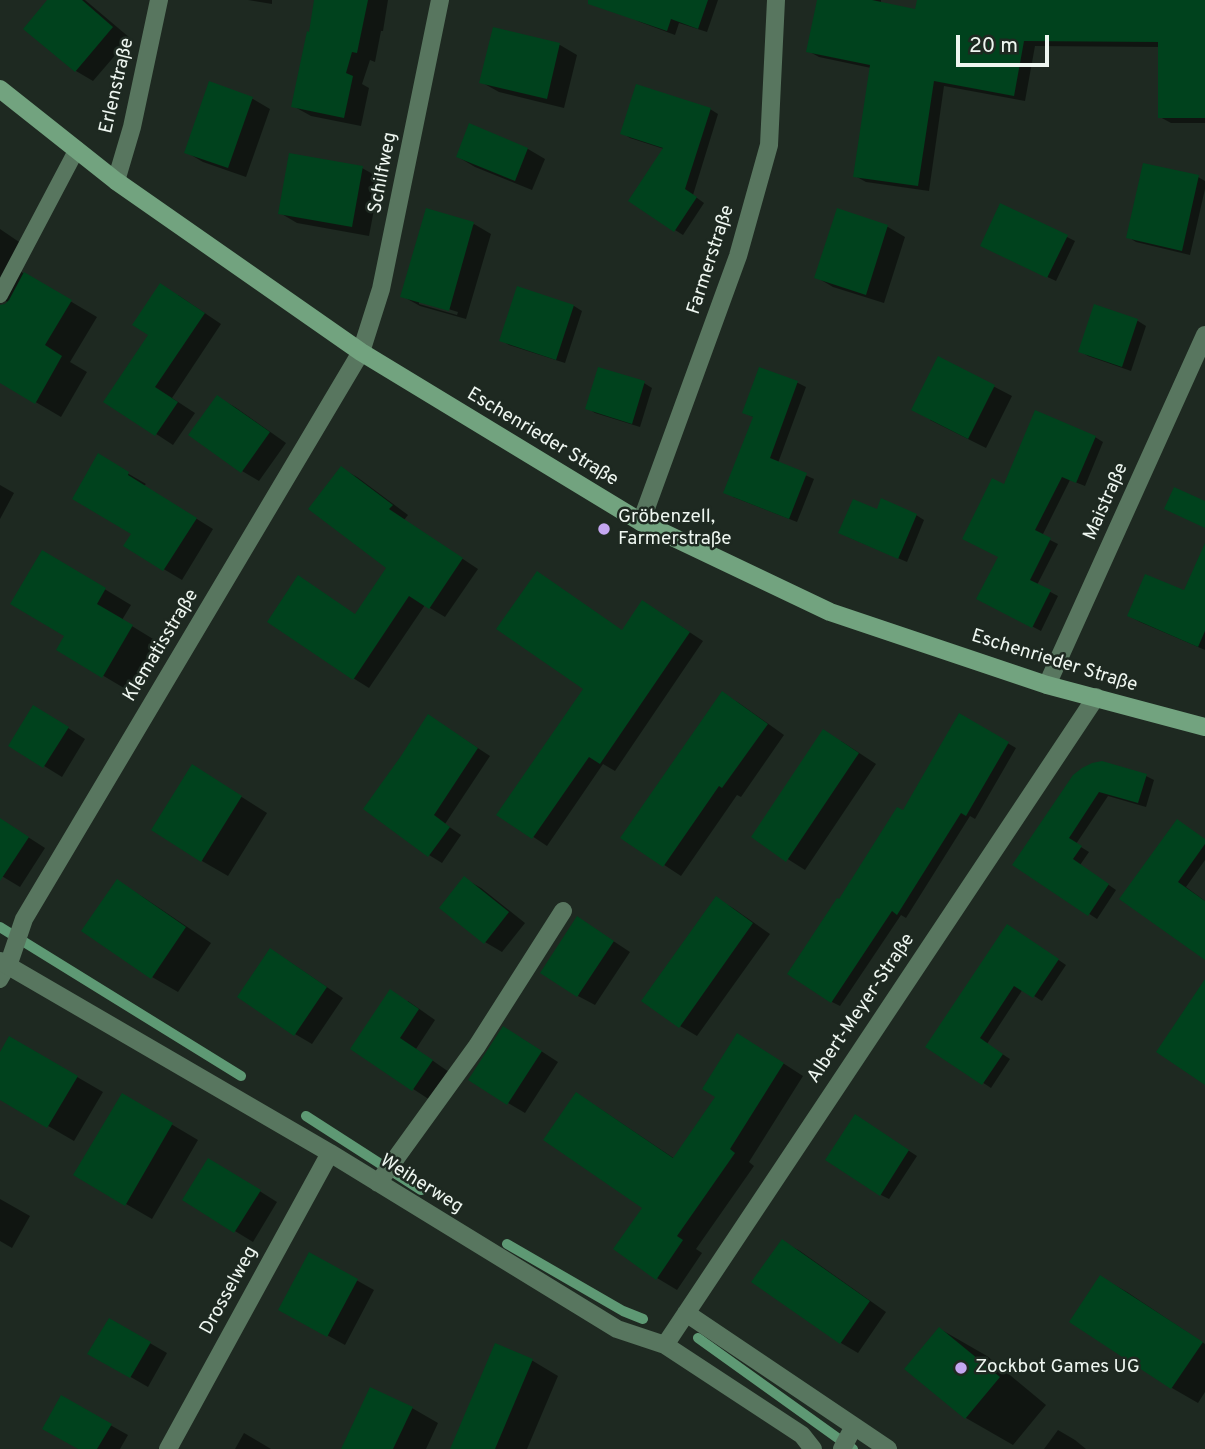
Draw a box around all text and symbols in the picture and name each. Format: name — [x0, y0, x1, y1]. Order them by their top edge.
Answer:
scale bar — [960, 21, 1053, 65]
text: 20 m — [969, 33, 1018, 60]
street label: Erlenstraße — [96, 36, 140, 136]
street label: Schilfweg — [365, 130, 403, 216]
street label: Farmerstraße — [684, 202, 740, 318]
street label: Eschenrieder Straße — [462, 384, 622, 492]
street label: Maistraße — [1080, 460, 1134, 544]
place label: Gröbenzell, Farmerstraße — [618, 507, 732, 551]
marker: Gröbenzell, Farmerstraße — [596, 521, 612, 537]
street label: Klematisstraße — [119, 586, 205, 706]
street label: Eschenrieder Straße — [968, 626, 1140, 698]
street label: Albert-Meyer-Straße — [803, 930, 921, 1088]
street label: Weiherweg — [375, 1150, 467, 1220]
street label: Drosselweg — [196, 1243, 264, 1339]
place label: Zockbot Games UG — [975, 1357, 1140, 1379]
marker: Zockbot Games UG — [953, 1360, 969, 1376]

